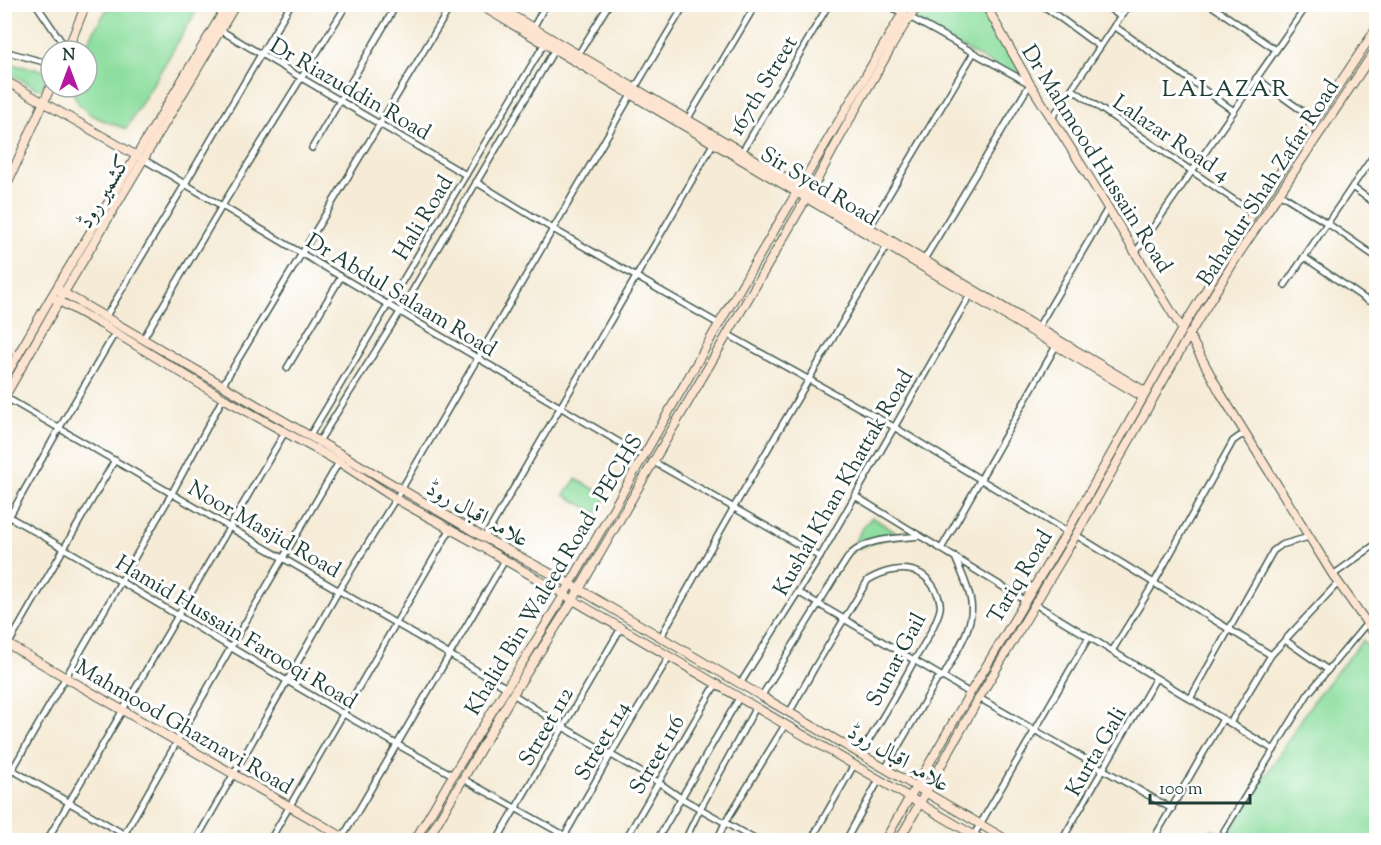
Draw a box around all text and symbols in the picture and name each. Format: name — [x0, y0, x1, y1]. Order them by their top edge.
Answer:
street label: 167th Street — [722, 30, 807, 143]
street label: Dr Riazuddin Road — [263, 31, 436, 150]
north arrow — [39, 39, 99, 99]
street label: Dr Mahmood Hussain Road — [1012, 39, 1179, 280]
text: N — [63, 45, 76, 68]
district label: LALAZAR — [1162, 73, 1290, 107]
street label: Bahadur Shah Zafar Road — [1191, 74, 1348, 293]
street label: Lalazar Road 4 — [1105, 88, 1236, 191]
street label: Sir Syed Road — [753, 140, 884, 235]
street label: کشمیر روڈ — [71, 149, 140, 236]
street label: Hali Road — [387, 170, 463, 267]
street label: Dr Abdul Salaam Road — [299, 227, 502, 366]
street label: Kushal Khan Khattak Road — [766, 364, 923, 603]
street label: Khalid Bin Waleed Road - PECHS — [459, 429, 653, 722]
street label: Noor Masjid Road — [181, 474, 346, 587]
street label: علامہ اقبال روڈ — [419, 474, 534, 557]
street label: Tariq Road — [981, 525, 1062, 630]
street label: Hamid Hussain Farooqi Road — [108, 548, 362, 719]
street label: Sunar Gail — [860, 608, 936, 713]
street label: Mahmood Ghaznavi Road — [69, 653, 298, 804]
street label: Street 112 — [512, 682, 583, 773]
street label: Street 114 — [568, 696, 639, 787]
street label: Kurta Gali — [1059, 702, 1136, 803]
street label: Street 116 — [623, 710, 694, 801]
street label: علامہ اقبال روڈ — [841, 717, 954, 802]
scale bar — [1150, 767, 1250, 805]
text: 100 m — [1159, 777, 1203, 803]

